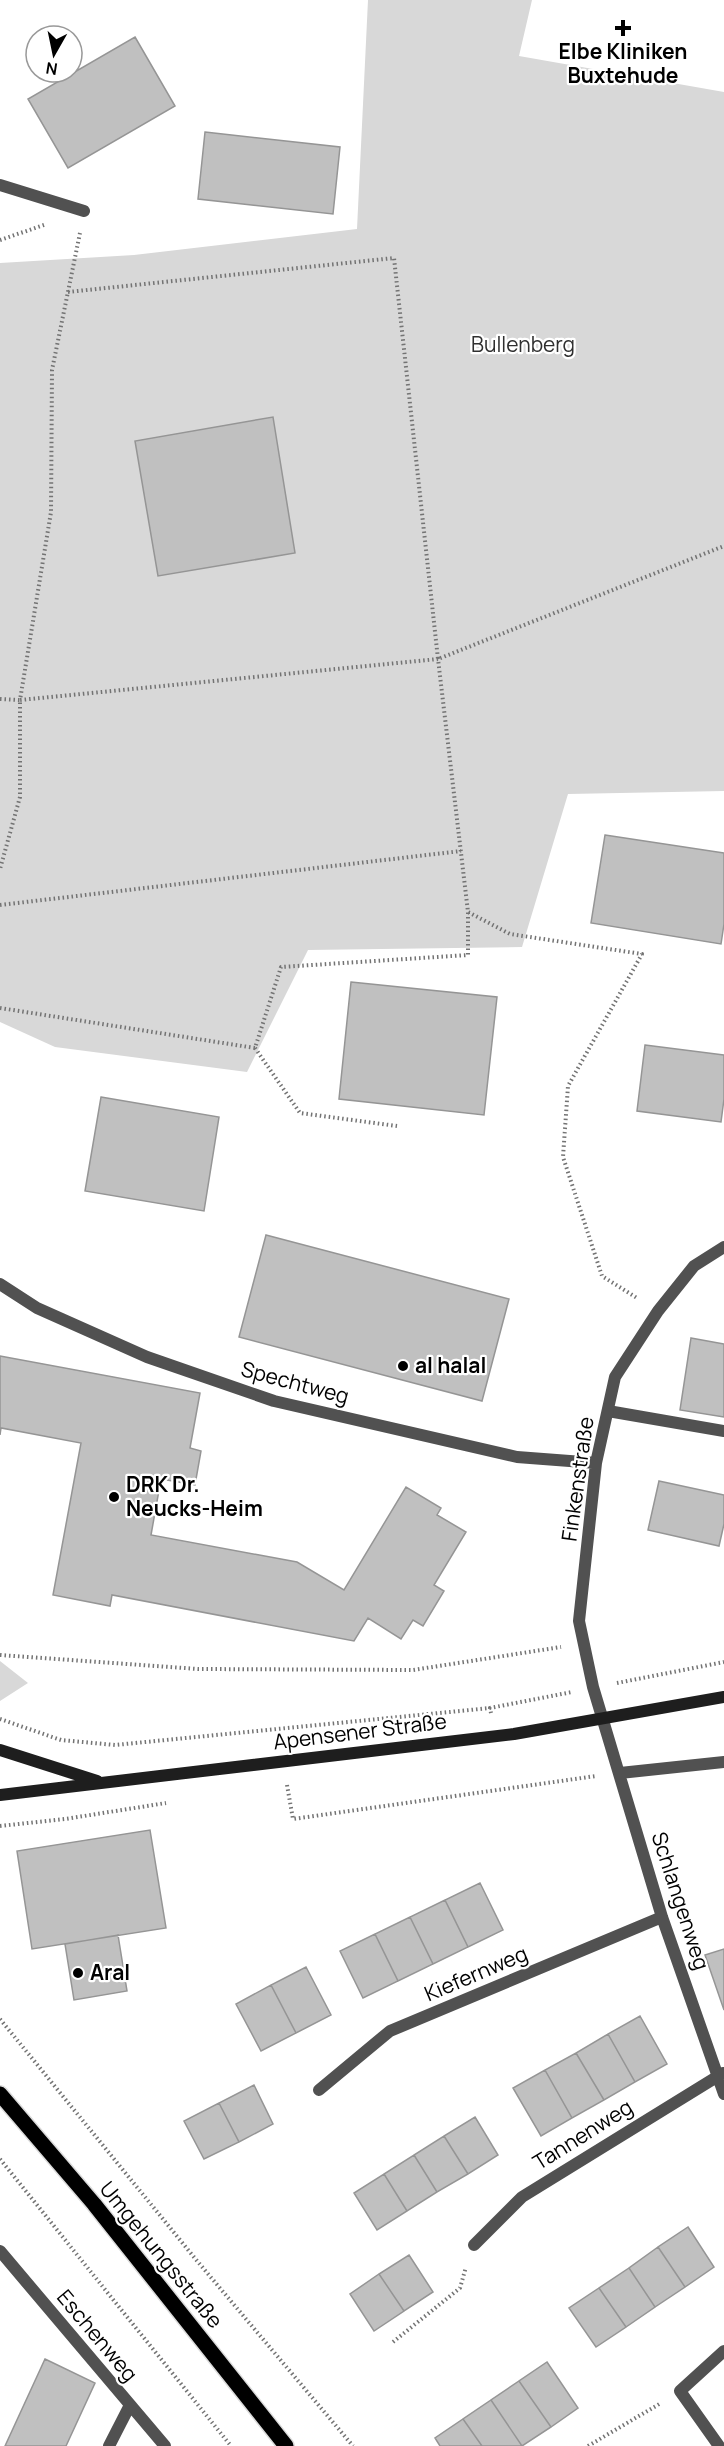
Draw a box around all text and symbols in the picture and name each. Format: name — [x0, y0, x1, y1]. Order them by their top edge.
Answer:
marker: Elbe Kliniken Buxtehude — [614, 19, 632, 37]
north arrow — [24, 24, 84, 84]
place label: Elbe Kliniken Buxtehude — [559, 37, 687, 89]
text: N — [44, 57, 59, 81]
park label: Bullenberg — [471, 330, 575, 358]
place label: al halal — [415, 1351, 486, 1379]
street label: Spechtweg — [238, 1354, 352, 1410]
marker: al halal — [396, 1359, 410, 1373]
street label: Finkenstraße — [554, 1415, 600, 1543]
place label: DRK Dr. Neucks-Heim — [126, 1470, 263, 1522]
marker: DRK Dr. Neucks-Heim — [107, 1490, 121, 1504]
street label: Apensener Straße — [272, 1706, 448, 1756]
street label: Schlangenweg — [645, 1828, 716, 1973]
street label: Kiefernweg — [420, 1939, 531, 2007]
place label: Aral — [90, 1958, 130, 1986]
marker: Aral — [71, 1966, 85, 1980]
street label: Tannenweg — [527, 2092, 638, 2176]
street label: Umgehungsstraße — [94, 2175, 230, 2334]
street label: Eschenweg — [51, 2283, 144, 2387]

